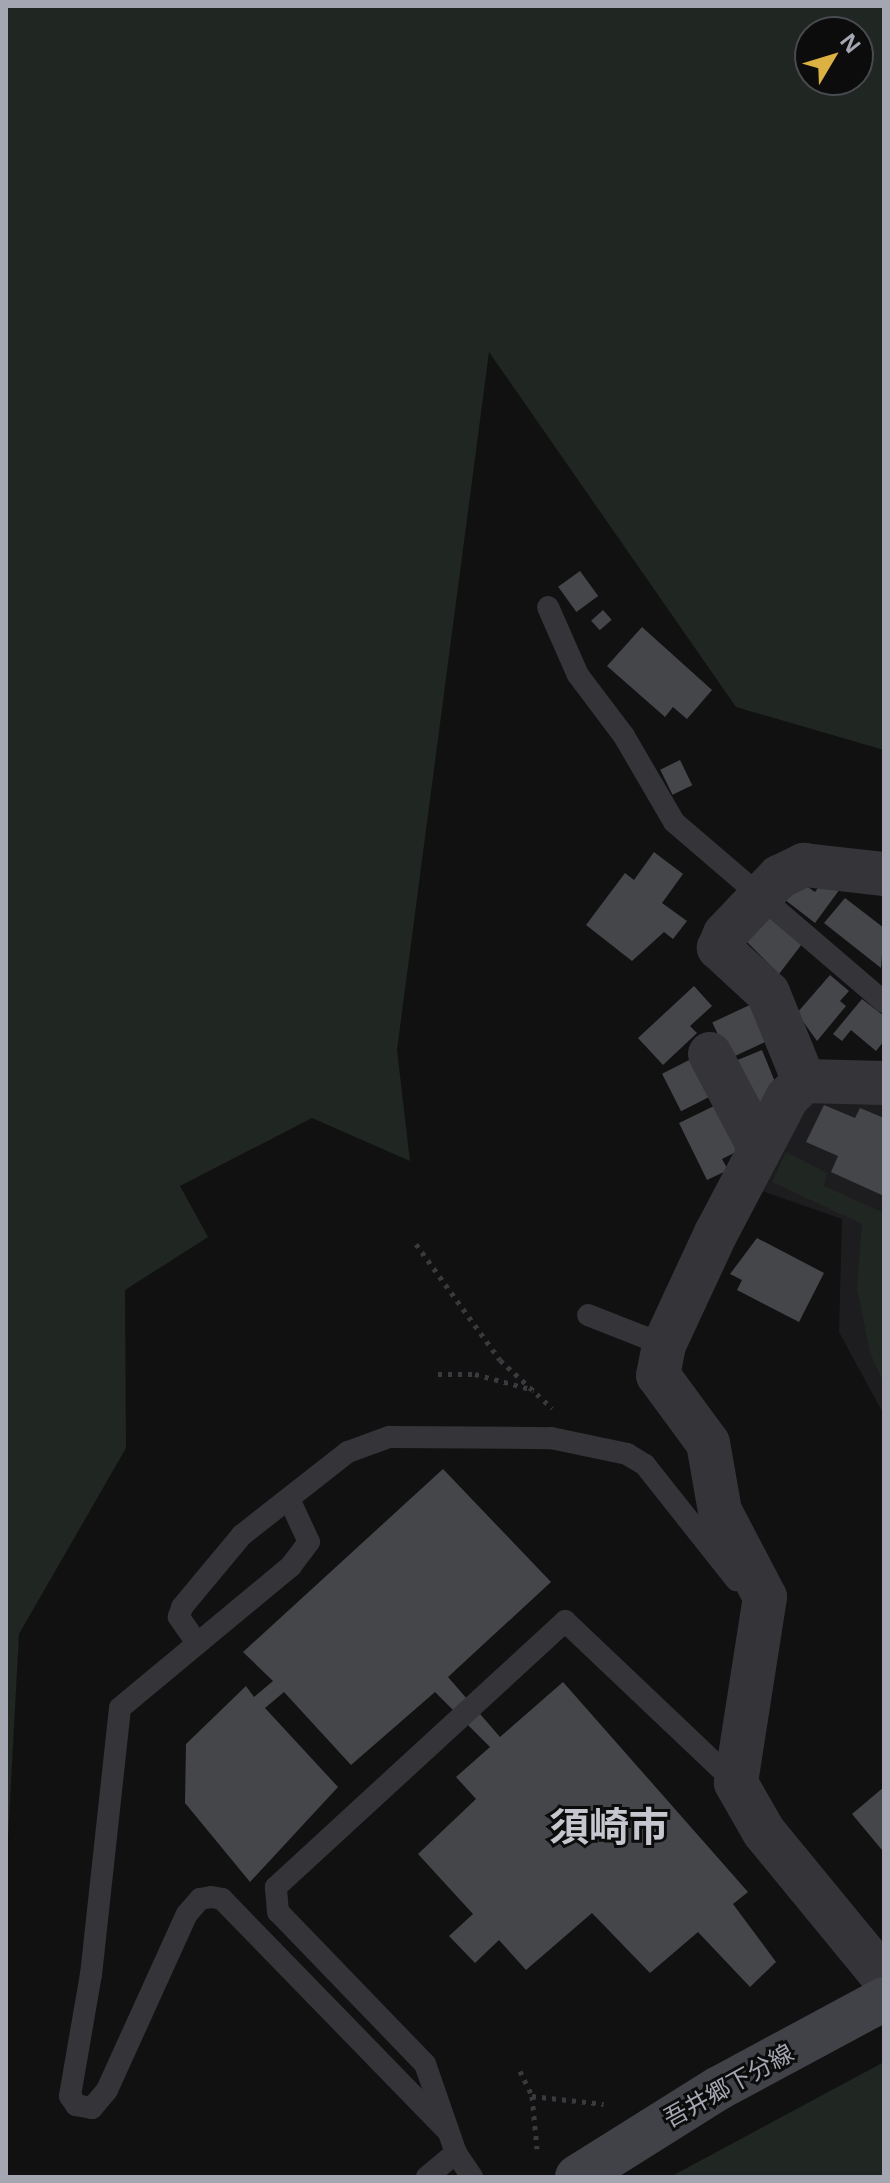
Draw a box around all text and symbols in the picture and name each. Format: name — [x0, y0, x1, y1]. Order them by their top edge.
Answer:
north arrow — [794, 16, 874, 96]
text: N — [834, 26, 869, 59]
district label: 須崎市 — [549, 1802, 669, 1850]
street label: 吾井郷下分線 — [658, 2037, 798, 2133]

